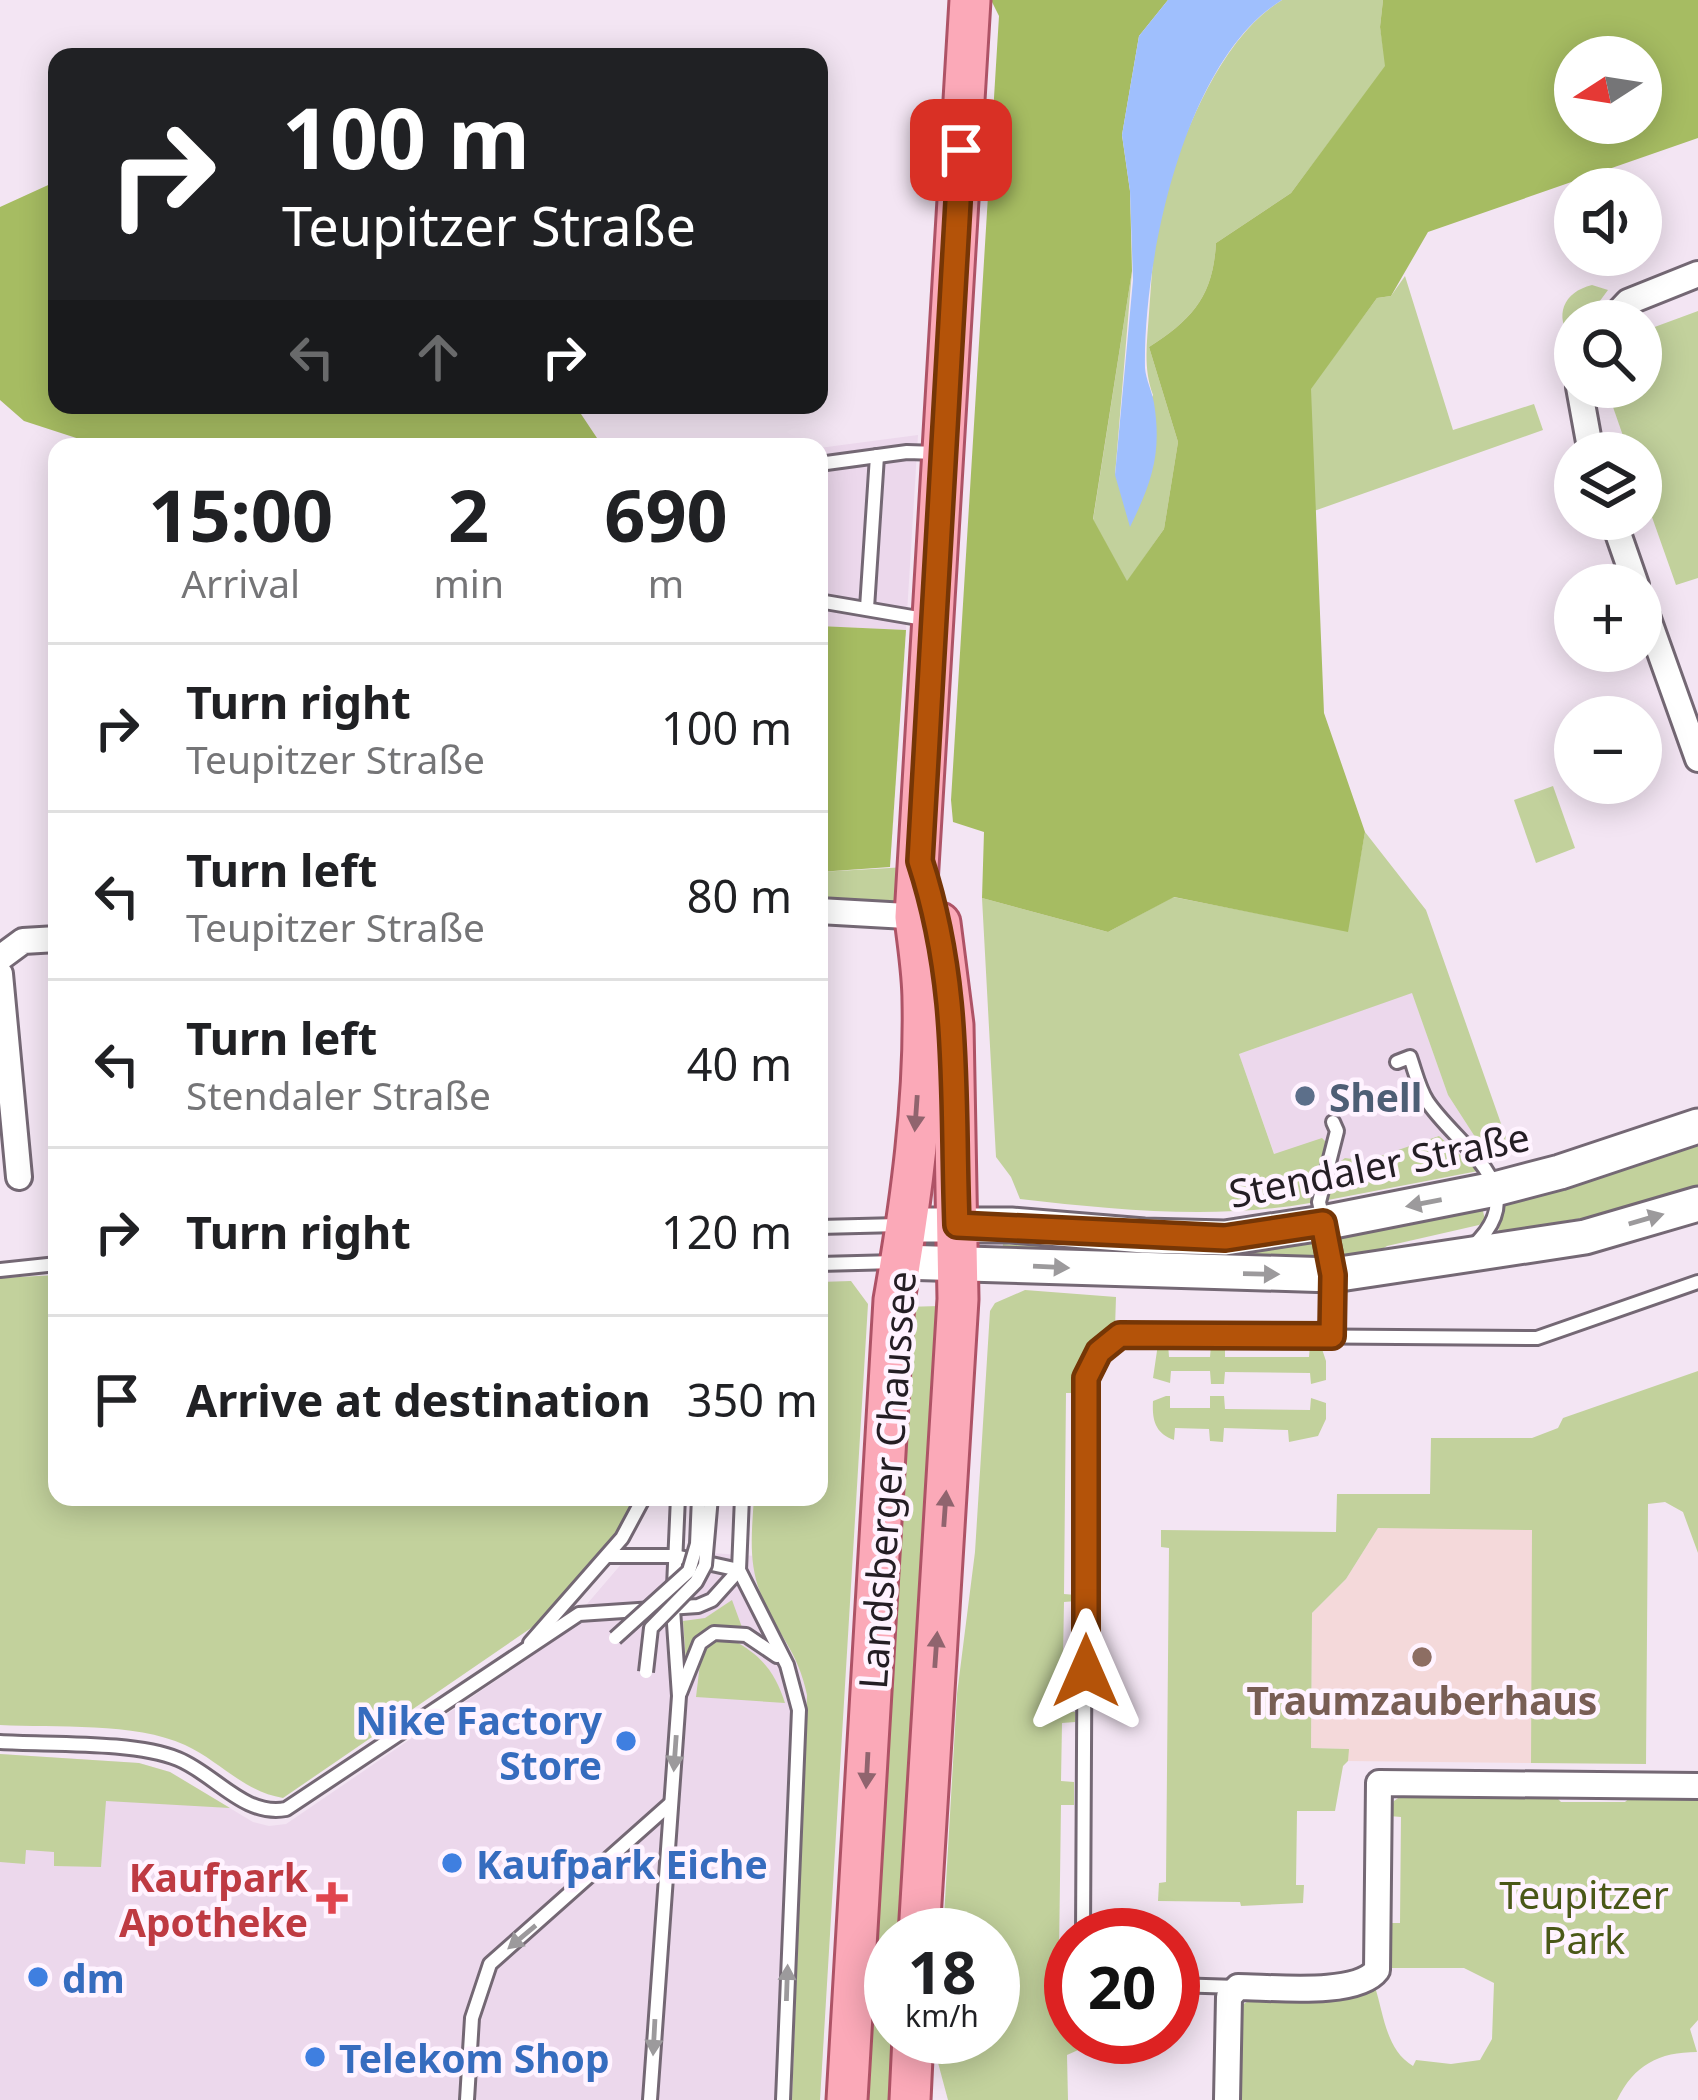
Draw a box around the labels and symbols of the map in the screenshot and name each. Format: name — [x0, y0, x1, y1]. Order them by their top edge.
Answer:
north arrow — [1554, 36, 1662, 144]
pin — [910, 99, 1012, 201]
place label: Shell — [1329, 1070, 1422, 1123]
marker: Shell — [1292, 1083, 1318, 1109]
one-way arrow — [907, 1095, 926, 1132]
street label: Stendaler Straße — [1224, 1109, 1534, 1219]
one-way arrow — [1405, 1194, 1442, 1213]
one-way arrow — [1628, 1209, 1665, 1227]
one-way arrow — [1033, 1258, 1071, 1277]
one-way arrow — [1243, 1264, 1281, 1283]
street label: Landsberger Chaussee — [845, 1269, 927, 1691]
one-way arrow — [936, 1490, 955, 1527]
position arrow — [1023, 1608, 1149, 1734]
one-way arrow — [926, 1631, 945, 1669]
marker: Traumzauberhaus — [1409, 1644, 1435, 1670]
place label: Traumzauberhaus — [1247, 1673, 1597, 1726]
place label: Nike Factory Store — [355, 1693, 603, 1791]
marker: Nike Factory Store — [613, 1728, 639, 1754]
one-way arrow — [665, 1735, 684, 1772]
one-way arrow — [857, 1752, 876, 1790]
place label: Kaufpark Eiche — [476, 1837, 768, 1890]
place label: Kaufpark Apotheke — [119, 1850, 309, 1948]
marker: Kaufpark Eiche — [439, 1850, 465, 1876]
park label: Teupitzer Park — [1499, 1867, 1669, 1965]
marker: Kaufpark Apotheke — [319, 1885, 345, 1911]
speed limit sign: 20 — [1044, 1908, 1200, 2064]
one-way arrow — [507, 1923, 537, 1950]
place label: dm — [62, 1951, 125, 2004]
one-way arrow — [778, 1963, 797, 2001]
marker: dm — [25, 1964, 51, 1990]
one-way arrow — [644, 2019, 663, 2056]
place label: Telekom Shop — [339, 2031, 610, 2084]
marker: Telekom Shop — [302, 2044, 328, 2070]

